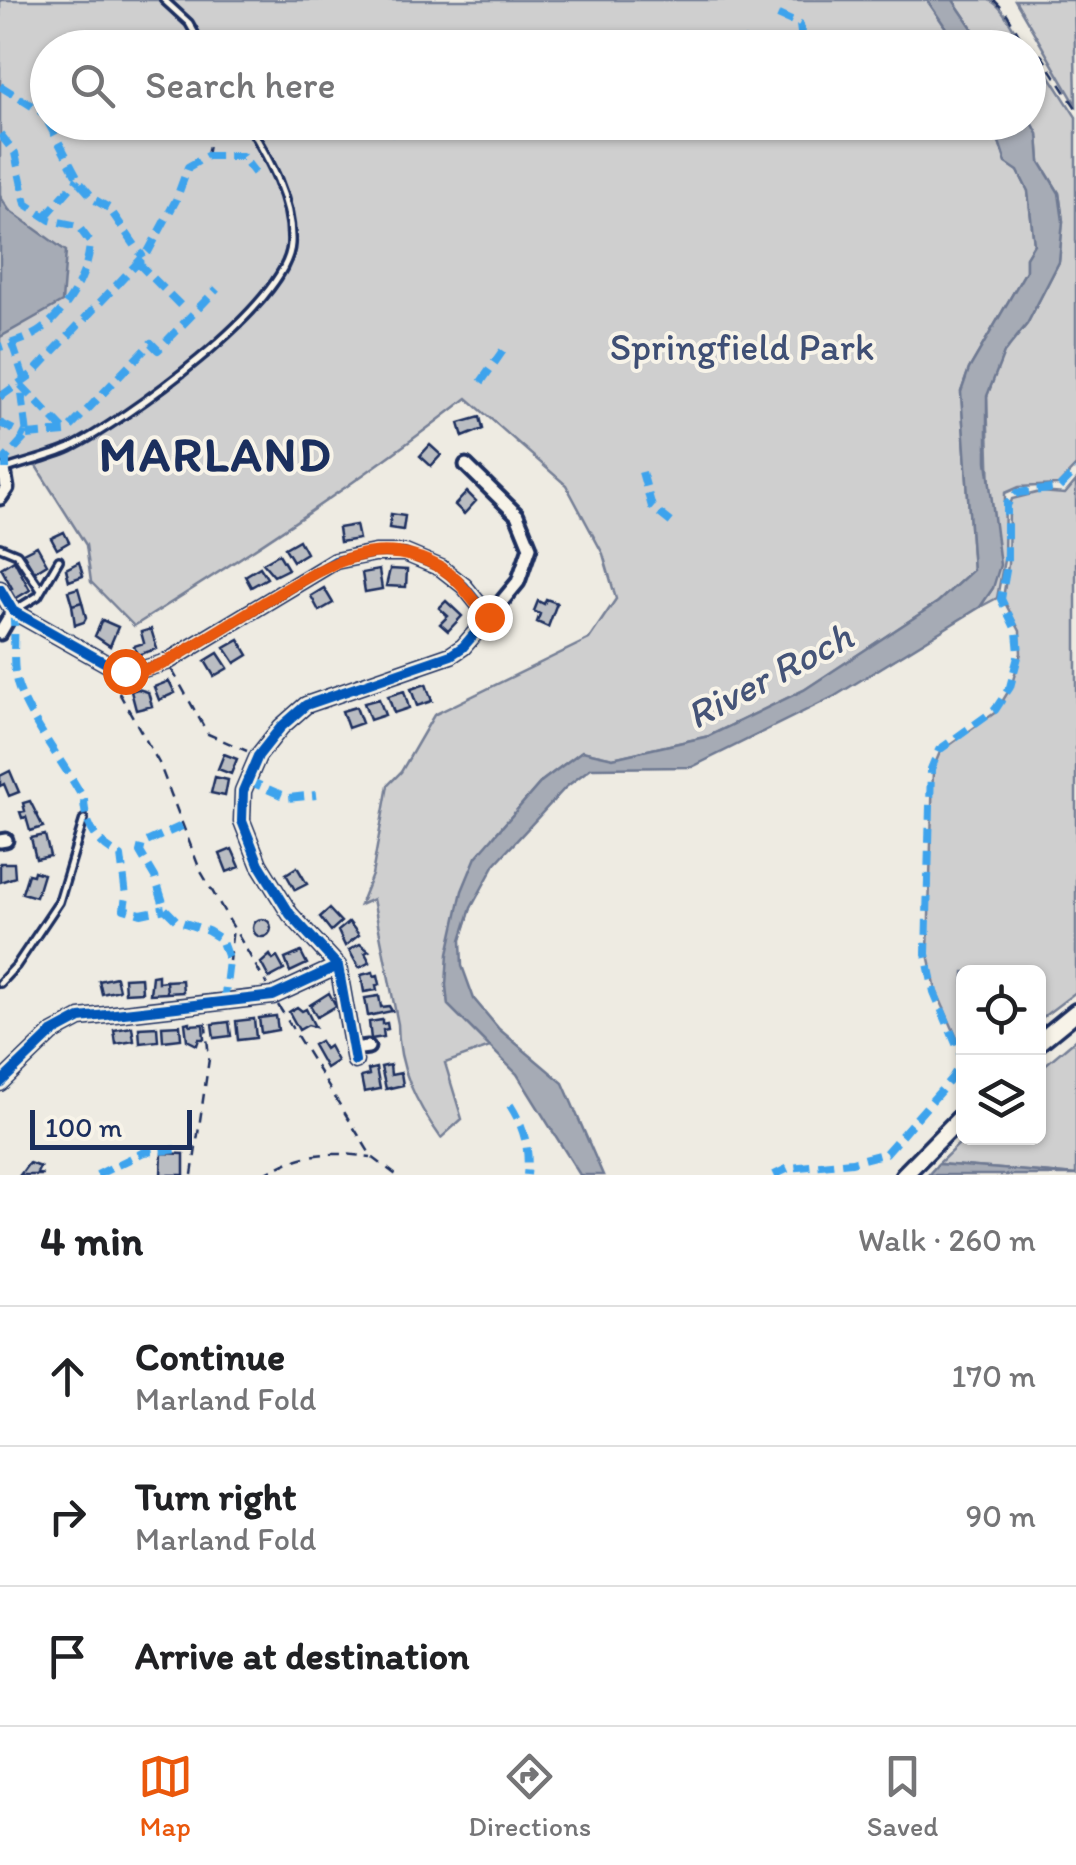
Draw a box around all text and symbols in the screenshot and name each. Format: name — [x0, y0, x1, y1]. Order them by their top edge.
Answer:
search box — [30, 30, 1046, 140]
icon: search — [65, 58, 120, 113]
text: Search here — [145, 62, 336, 108]
park label: Springfield Park — [610, 324, 874, 370]
district label: MARLAND — [99, 425, 333, 483]
route end — [467, 595, 513, 641]
water label: River Roch — [678, 611, 861, 739]
route start — [103, 649, 149, 695]
map controls — [956, 965, 1046, 1145]
button: locate — [956, 965, 1046, 1055]
button: layers — [956, 1055, 1046, 1145]
scale bar — [30, 1105, 192, 1150]
text: 100 m — [45, 1110, 122, 1144]
text: 4 min — [40, 1215, 143, 1266]
text: Walk · 260 m — [858, 1221, 1036, 1259]
text: Continue — [135, 1334, 285, 1380]
icon: ahead — [40, 1349, 95, 1404]
text: 170 m — [951, 1357, 1036, 1395]
text: Marland Fold — [135, 1380, 316, 1418]
text: Turn right — [135, 1474, 297, 1520]
icon: right — [40, 1489, 95, 1544]
text: 90 m — [965, 1497, 1036, 1535]
text: Marland Fold — [135, 1520, 316, 1558]
icon: arrive — [40, 1629, 95, 1684]
text: Arrive at destination — [135, 1633, 470, 1679]
tab: Map — [138, 1749, 193, 1843]
tab: Directions — [468, 1749, 591, 1843]
tab: Saved — [867, 1749, 938, 1843]

